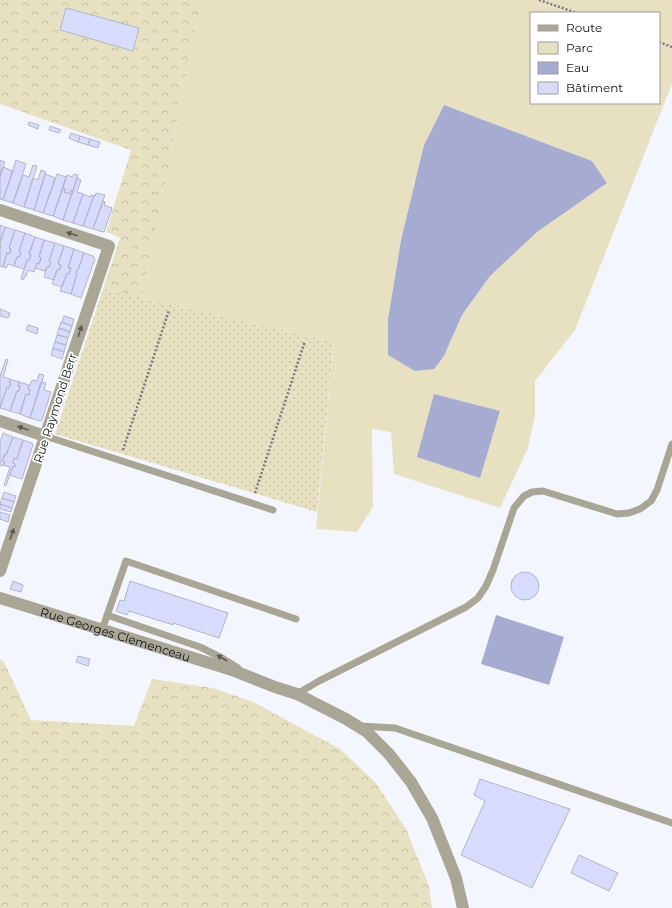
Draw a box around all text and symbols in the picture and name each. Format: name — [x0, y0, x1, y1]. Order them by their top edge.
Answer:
legend — [530, 12, 660, 104]
text: Route — [566, 20, 602, 35]
text: Parc — [566, 40, 593, 55]
text: Eau — [566, 60, 589, 75]
text: Bâtiment — [566, 80, 623, 95]
one-way arrow — [65, 231, 77, 237]
one-way arrow — [78, 325, 84, 337]
street label: Rue Raymond Berr — [30, 351, 80, 465]
one-way arrow — [16, 425, 28, 431]
one-way arrow — [10, 528, 16, 540]
street label: Rue Georges Clemenceau — [39, 604, 192, 664]
one-way arrow — [216, 655, 228, 662]

